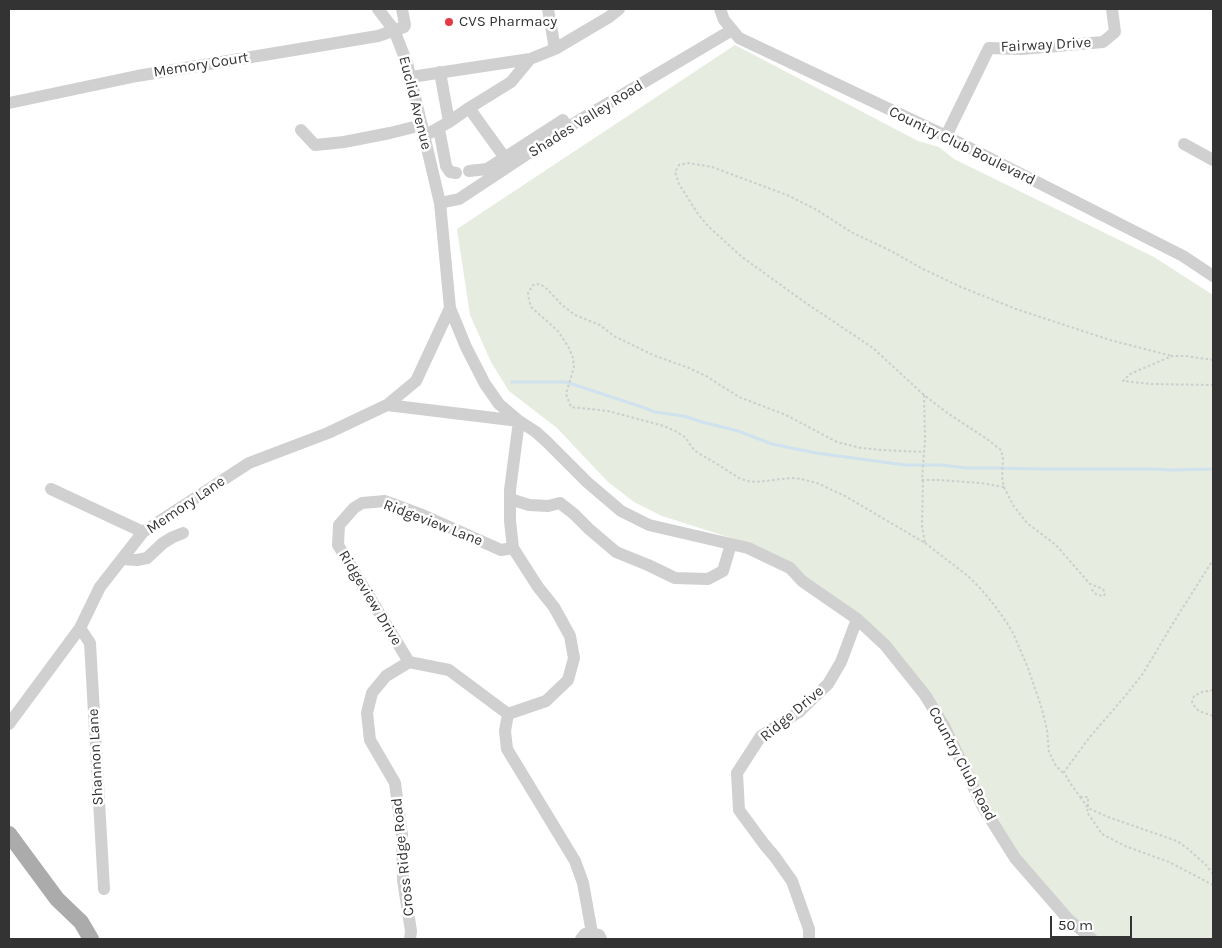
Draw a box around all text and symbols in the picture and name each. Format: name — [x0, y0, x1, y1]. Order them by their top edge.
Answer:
place label: CVS Pharmacy — [459, 13, 557, 31]
marker: CVS Pharmacy — [443, 16, 455, 28]
street label: Fairway Drive — [1000, 34, 1092, 56]
street label: Memory Court — [152, 49, 250, 81]
street label: Euclid Avenue — [395, 54, 435, 152]
street label: Shades Valley Road — [525, 76, 647, 162]
street label: Country Club Boulevard — [886, 103, 1038, 189]
street label: Memory Lane — [143, 472, 229, 538]
street label: Ridgeview Lane — [381, 496, 485, 550]
street label: Ridgeview Drive — [335, 547, 405, 649]
street label: Ridge Drive — [757, 682, 827, 746]
street label: Country Club Road — [924, 704, 1000, 824]
street label: Shannon Lane — [84, 708, 108, 806]
street label: Cross Ridge Road — [388, 797, 418, 917]
scale bar — [1052, 906, 1134, 938]
text: 50 m — [1058, 916, 1093, 934]

